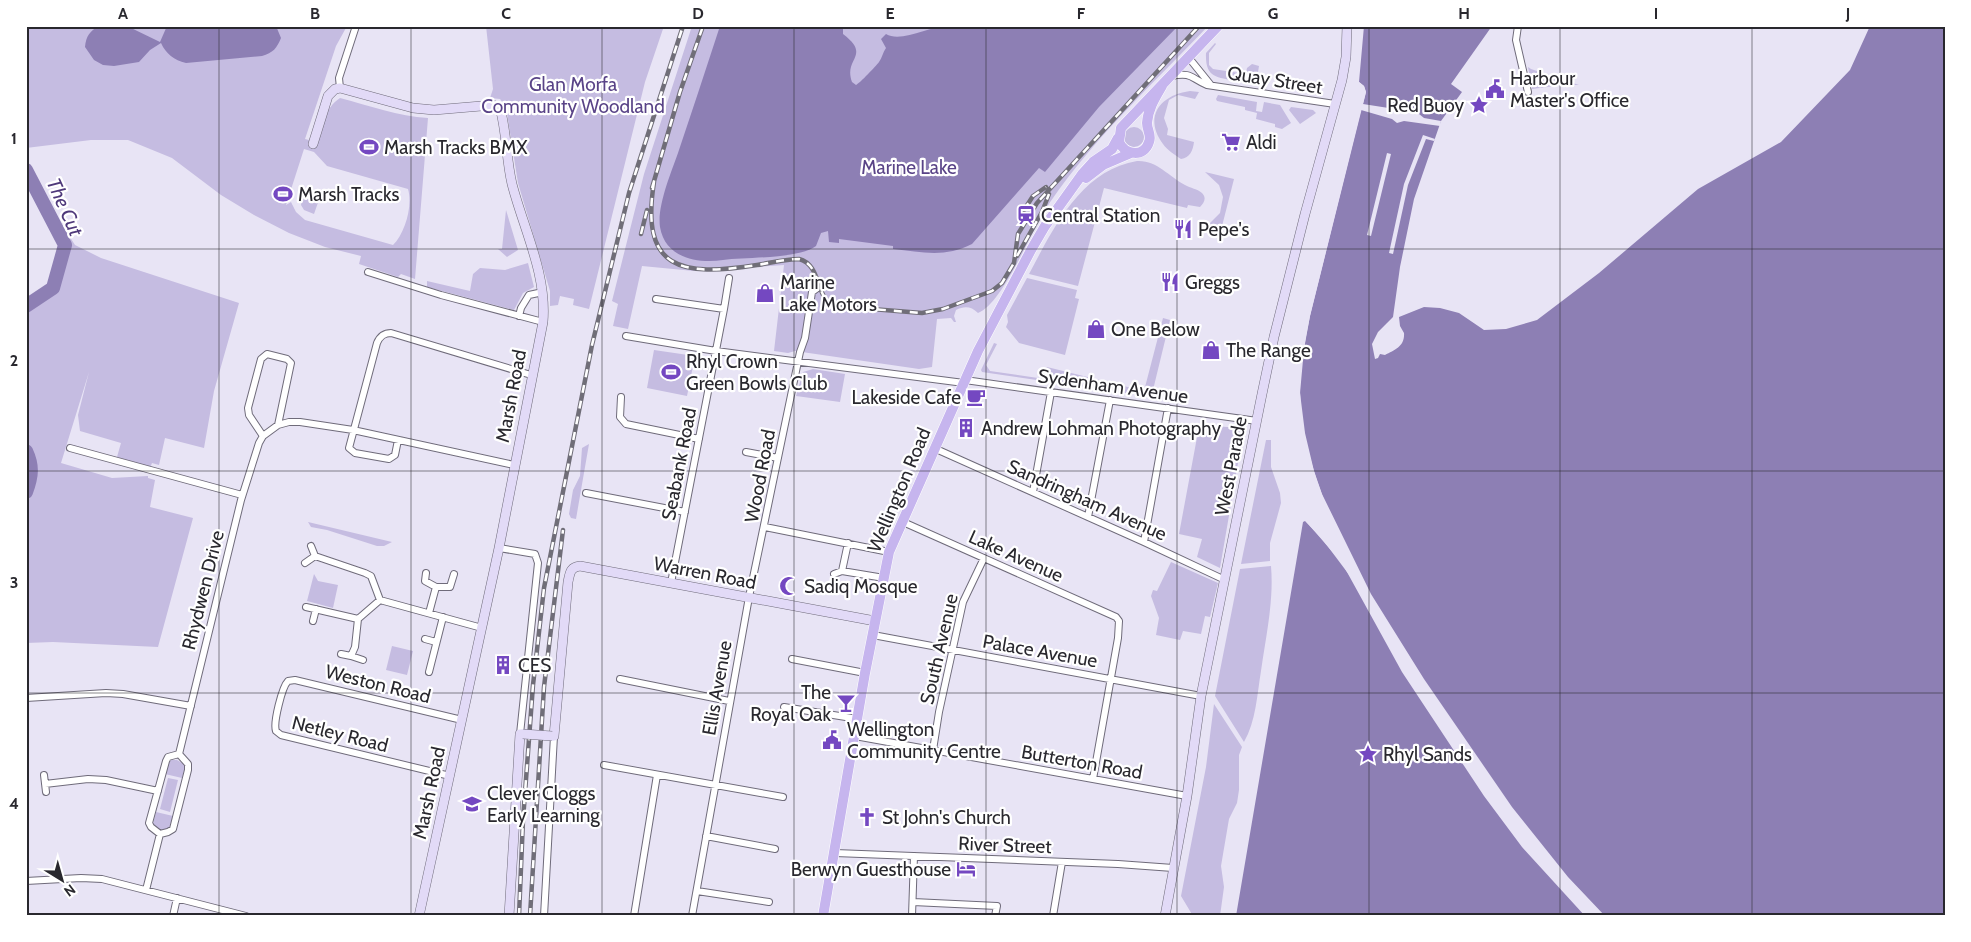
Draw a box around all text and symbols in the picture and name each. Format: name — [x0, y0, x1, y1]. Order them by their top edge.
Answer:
text: A — [118, 4, 128, 23]
text: B — [310, 4, 320, 23]
text: C — [501, 4, 511, 23]
text: D — [692, 4, 704, 23]
text: E — [885, 4, 895, 23]
text: F — [1077, 4, 1086, 23]
text: G — [1268, 4, 1278, 23]
text: H — [1458, 4, 1470, 23]
text: I — [1654, 4, 1658, 23]
text: J — [1845, 4, 1850, 23]
street label: Quay Street — [1226, 61, 1325, 99]
place label: Harbour Master's Office — [1510, 67, 1629, 112]
park label: Glan Morfa Community Woodland — [481, 73, 665, 118]
public building icon: Harbour Master's Office — [1484, 78, 1506, 100]
place label: Red Buoy — [1387, 94, 1464, 117]
place icon: Red Buoy — [1468, 94, 1490, 116]
text: 1 — [11, 129, 17, 148]
supermarket icon: Aldi — [1220, 131, 1242, 153]
place label: Aldi — [1246, 131, 1277, 154]
sports icon: Marsh Tracks BMX — [358, 136, 380, 158]
place label: Marsh Tracks BMX — [384, 136, 528, 159]
park label: Marine Lake — [861, 156, 957, 179]
water label: The Cut — [42, 174, 89, 241]
sports icon: Marsh Tracks — [272, 183, 294, 205]
place label: Marsh Tracks — [298, 183, 399, 206]
station icon: Central Station — [1015, 204, 1037, 226]
place label: Central Station — [1041, 204, 1160, 227]
restaurant icon: Pepe's — [1172, 218, 1194, 240]
place label: Pepe's — [1198, 218, 1249, 241]
place label: Marine Lake Motors — [780, 271, 877, 316]
restaurant icon: Greggs — [1159, 271, 1181, 293]
place label: Greggs — [1185, 271, 1240, 294]
shop icon: Marine Lake Motors — [754, 282, 776, 304]
shop icon: One Below — [1085, 318, 1107, 340]
place label: One Below — [1111, 318, 1200, 341]
shop icon: The Range — [1200, 339, 1222, 361]
place label: The Range — [1226, 339, 1311, 362]
street label: Marsh Road — [491, 348, 531, 444]
place label: Rhyl Crown Green Bowls Club — [686, 350, 828, 395]
text: 2 — [10, 351, 18, 370]
sports icon: Rhyl Crown Green Bowls Club — [660, 361, 682, 383]
street label: Sydenham Avenue — [1036, 364, 1190, 408]
place label: Lakeside Cafe — [852, 386, 961, 409]
cafe icon: Lakeside Cafe — [965, 386, 987, 408]
street label: Seabank Road — [657, 406, 701, 522]
street label: West Parade — [1210, 414, 1252, 518]
building icon: Andrew Lohman Photography — [955, 417, 977, 439]
place label: Andrew Lohman Photography — [981, 417, 1221, 440]
street label: Wellington Road — [862, 424, 936, 556]
street label: Wood Road — [740, 428, 780, 524]
street label: Sandringham Avenue — [1004, 454, 1171, 546]
street label: Lake Avenue — [965, 525, 1067, 587]
street label: Rhydwen Drive — [177, 528, 229, 652]
street label: Warren Road — [652, 552, 758, 594]
text: 3 — [10, 573, 18, 592]
mosque icon: Sadiq Mosque — [778, 575, 800, 597]
place label: Sadiq Mosque — [804, 575, 918, 598]
street label: South Avenue — [915, 591, 963, 707]
street label: Palace Avenue — [981, 630, 1099, 672]
street label: Ellis Avenue — [697, 639, 737, 737]
building icon: CES — [492, 654, 514, 676]
place label: CES — [518, 654, 551, 677]
street label: Weston Road — [323, 660, 433, 708]
place label: The Royal Oak — [750, 681, 831, 726]
bar icon: The Royal Oak — [835, 692, 857, 714]
street label: Netley Road — [289, 711, 391, 757]
place label: Wellington Community Centre — [847, 718, 1001, 763]
public building icon: Wellington Community Centre — [821, 729, 843, 751]
street label: Butterton Road — [1020, 740, 1144, 784]
place icon: Rhyl Sands — [1357, 743, 1379, 765]
place label: Rhyl Sands — [1383, 743, 1472, 766]
street label: Marsh Road — [408, 745, 450, 841]
place label: Clever Cloggs Early Learning — [487, 782, 600, 827]
school or university icon: Clever Cloggs Early Learning — [461, 793, 483, 815]
text: 4 — [9, 794, 19, 813]
church icon: St John's Church — [856, 806, 878, 828]
place label: St John's Church — [882, 806, 1011, 829]
street label: River Street — [958, 832, 1053, 858]
north arrow — [38, 854, 88, 904]
place label: Berwyn Guesthouse — [791, 858, 951, 881]
hotel icon: Berwyn Guesthouse — [955, 858, 977, 880]
text: N — [60, 880, 79, 901]

